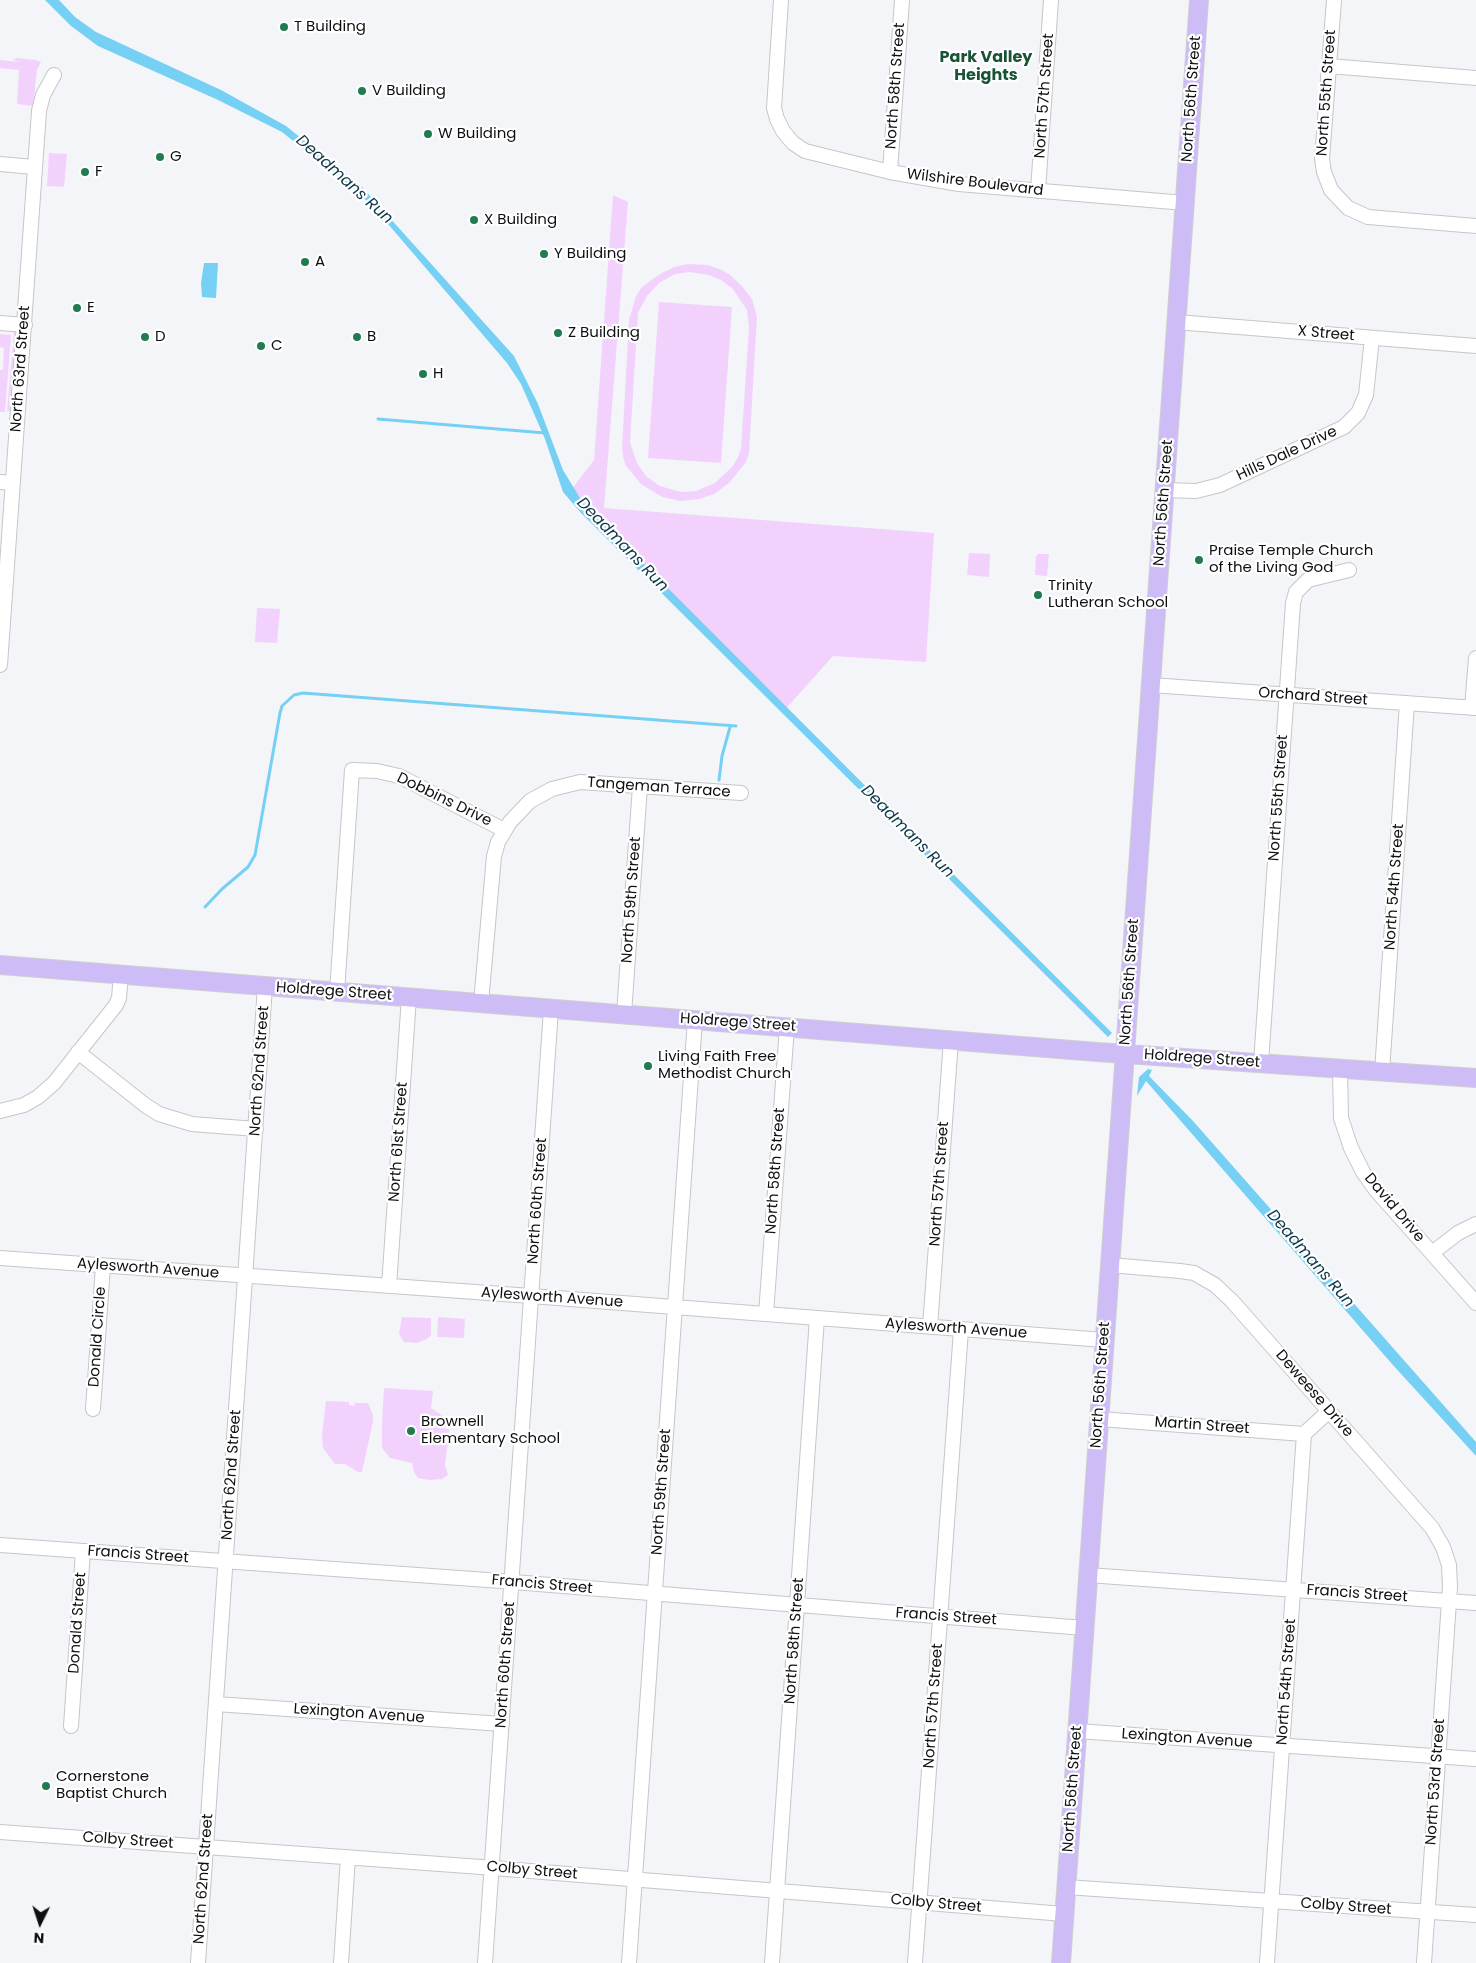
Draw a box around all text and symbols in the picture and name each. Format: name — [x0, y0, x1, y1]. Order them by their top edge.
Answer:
place label: T Building — [294, 18, 366, 36]
marker: T Building — [278, 21, 290, 33]
street label: North 58th Street — [883, 22, 909, 150]
street label: North 55th Street — [1314, 29, 1340, 157]
street label: North 57th Street — [1032, 33, 1058, 159]
street label: North 56th Street — [1179, 35, 1205, 163]
district label: Park Valley Heights — [940, 48, 1032, 86]
place label: V Building — [372, 82, 446, 100]
marker: V Building — [356, 85, 368, 97]
place label: W Building — [438, 125, 516, 143]
marker: W Building — [422, 128, 434, 140]
water label: Deadmans Run — [292, 131, 396, 229]
place label: G — [170, 148, 182, 166]
marker: G — [154, 151, 166, 163]
place label: F — [95, 163, 103, 181]
marker: F — [79, 166, 91, 178]
street label: Wilshire Boulevard — [906, 166, 1044, 200]
place label: X Building — [484, 211, 557, 229]
marker: X Building — [468, 214, 480, 226]
place label: Y Building — [554, 245, 627, 263]
marker: Y Building — [538, 248, 550, 260]
place label: A — [315, 253, 325, 271]
marker: A — [299, 256, 311, 268]
place label: E — [87, 299, 95, 317]
marker: E — [71, 302, 83, 314]
street label: North 63rd Street — [8, 305, 34, 433]
street label: X Street — [1297, 323, 1355, 345]
place label: Z Building — [568, 324, 640, 342]
marker: Z Building — [552, 327, 564, 339]
place label: D — [155, 328, 166, 346]
place label: B — [367, 328, 376, 346]
marker: D — [139, 331, 151, 343]
marker: B — [351, 331, 363, 343]
place label: C — [271, 337, 283, 355]
marker: C — [255, 340, 267, 352]
place label: H — [433, 365, 443, 383]
marker: H — [417, 368, 429, 380]
street label: Hills Dale Drive — [1234, 423, 1340, 485]
street label: North 56th Street — [1151, 439, 1177, 567]
water label: Deadmans Run — [572, 494, 672, 596]
place label: Praise Temple Church of the Living God — [1209, 542, 1373, 577]
marker: Praise Temple Church of the Living God — [1193, 554, 1205, 566]
place label: Trinity Lutheran School — [1048, 577, 1168, 612]
marker: Trinity Lutheran School — [1032, 589, 1044, 601]
street label: Orchard Street — [1258, 684, 1368, 710]
street label: North 55th Street — [1266, 734, 1292, 862]
street label: Dobbins Drive — [394, 769, 494, 831]
street label: Tangeman Terrace — [587, 774, 731, 802]
water label: Deadmans Run — [856, 781, 958, 883]
street label: North 54th Street — [1382, 823, 1408, 951]
street label: North 59th Street — [619, 836, 645, 964]
street label: North 56th Street — [1117, 918, 1143, 1046]
street label: Holdrege Street — [275, 979, 393, 1005]
street label: North 62nd Street — [246, 1005, 274, 1137]
street label: Holdrege Street — [679, 1010, 797, 1036]
street label: Holdrege Street — [1143, 1046, 1261, 1072]
place label: Living Faith Free Methodist Church — [658, 1048, 791, 1083]
marker: Living Faith Free Methodist Church — [642, 1060, 654, 1072]
street label: North 61st Street — [386, 1081, 412, 1203]
street label: North 58th Street — [763, 1107, 789, 1235]
street label: North 57th Street — [927, 1121, 953, 1247]
street label: North 60th Street — [525, 1137, 551, 1265]
street label: David Drive — [1360, 1170, 1428, 1246]
water label: Deadmans Run — [1262, 1206, 1358, 1312]
street label: Aylesworth Avenue — [76, 1255, 220, 1283]
street label: Aylesworth Avenue — [480, 1284, 624, 1312]
street label: Donald Circle — [86, 1286, 110, 1388]
street label: Aylesworth Avenue — [884, 1315, 1028, 1343]
street label: North 56th Street — [1088, 1321, 1114, 1449]
street label: Deweese Drive — [1271, 1347, 1357, 1441]
street label: North 62nd Street — [218, 1409, 246, 1541]
place label: Brownell Elementary School — [421, 1413, 560, 1448]
street label: Martin Street — [1154, 1414, 1250, 1438]
marker: Brownell Elementary School — [405, 1425, 417, 1437]
street label: North 59th Street — [649, 1428, 675, 1556]
street label: Francis Street — [87, 1542, 189, 1568]
street label: Donald Street — [65, 1572, 91, 1674]
street label: Francis Street — [491, 1572, 593, 1598]
street label: North 58th Street — [782, 1577, 808, 1705]
street label: Francis Street — [1306, 1581, 1408, 1607]
street label: North 60th Street — [493, 1601, 519, 1729]
street label: Francis Street — [895, 1604, 997, 1630]
street label: North 54th Street — [1274, 1618, 1300, 1746]
street label: North 57th Street — [921, 1643, 947, 1769]
street label: Lexington Avenue — [293, 1700, 425, 1728]
street label: North 53rd Street — [1423, 1718, 1449, 1846]
street label: North 56th Street — [1060, 1725, 1086, 1853]
street label: Lexington Avenue — [1121, 1725, 1253, 1753]
place label: Cornerstone Baptist Church — [56, 1768, 167, 1803]
marker: Cornerstone Baptist Church — [40, 1780, 52, 1792]
street label: North 62nd Street — [190, 1813, 218, 1945]
street label: Colby Street — [82, 1829, 174, 1853]
street label: Colby Street — [486, 1858, 578, 1884]
street label: Colby Street — [890, 1891, 982, 1917]
street label: Colby Street — [1300, 1895, 1392, 1919]
north arrow — [15, 1898, 65, 1948]
text: N — [33, 1928, 45, 1948]

